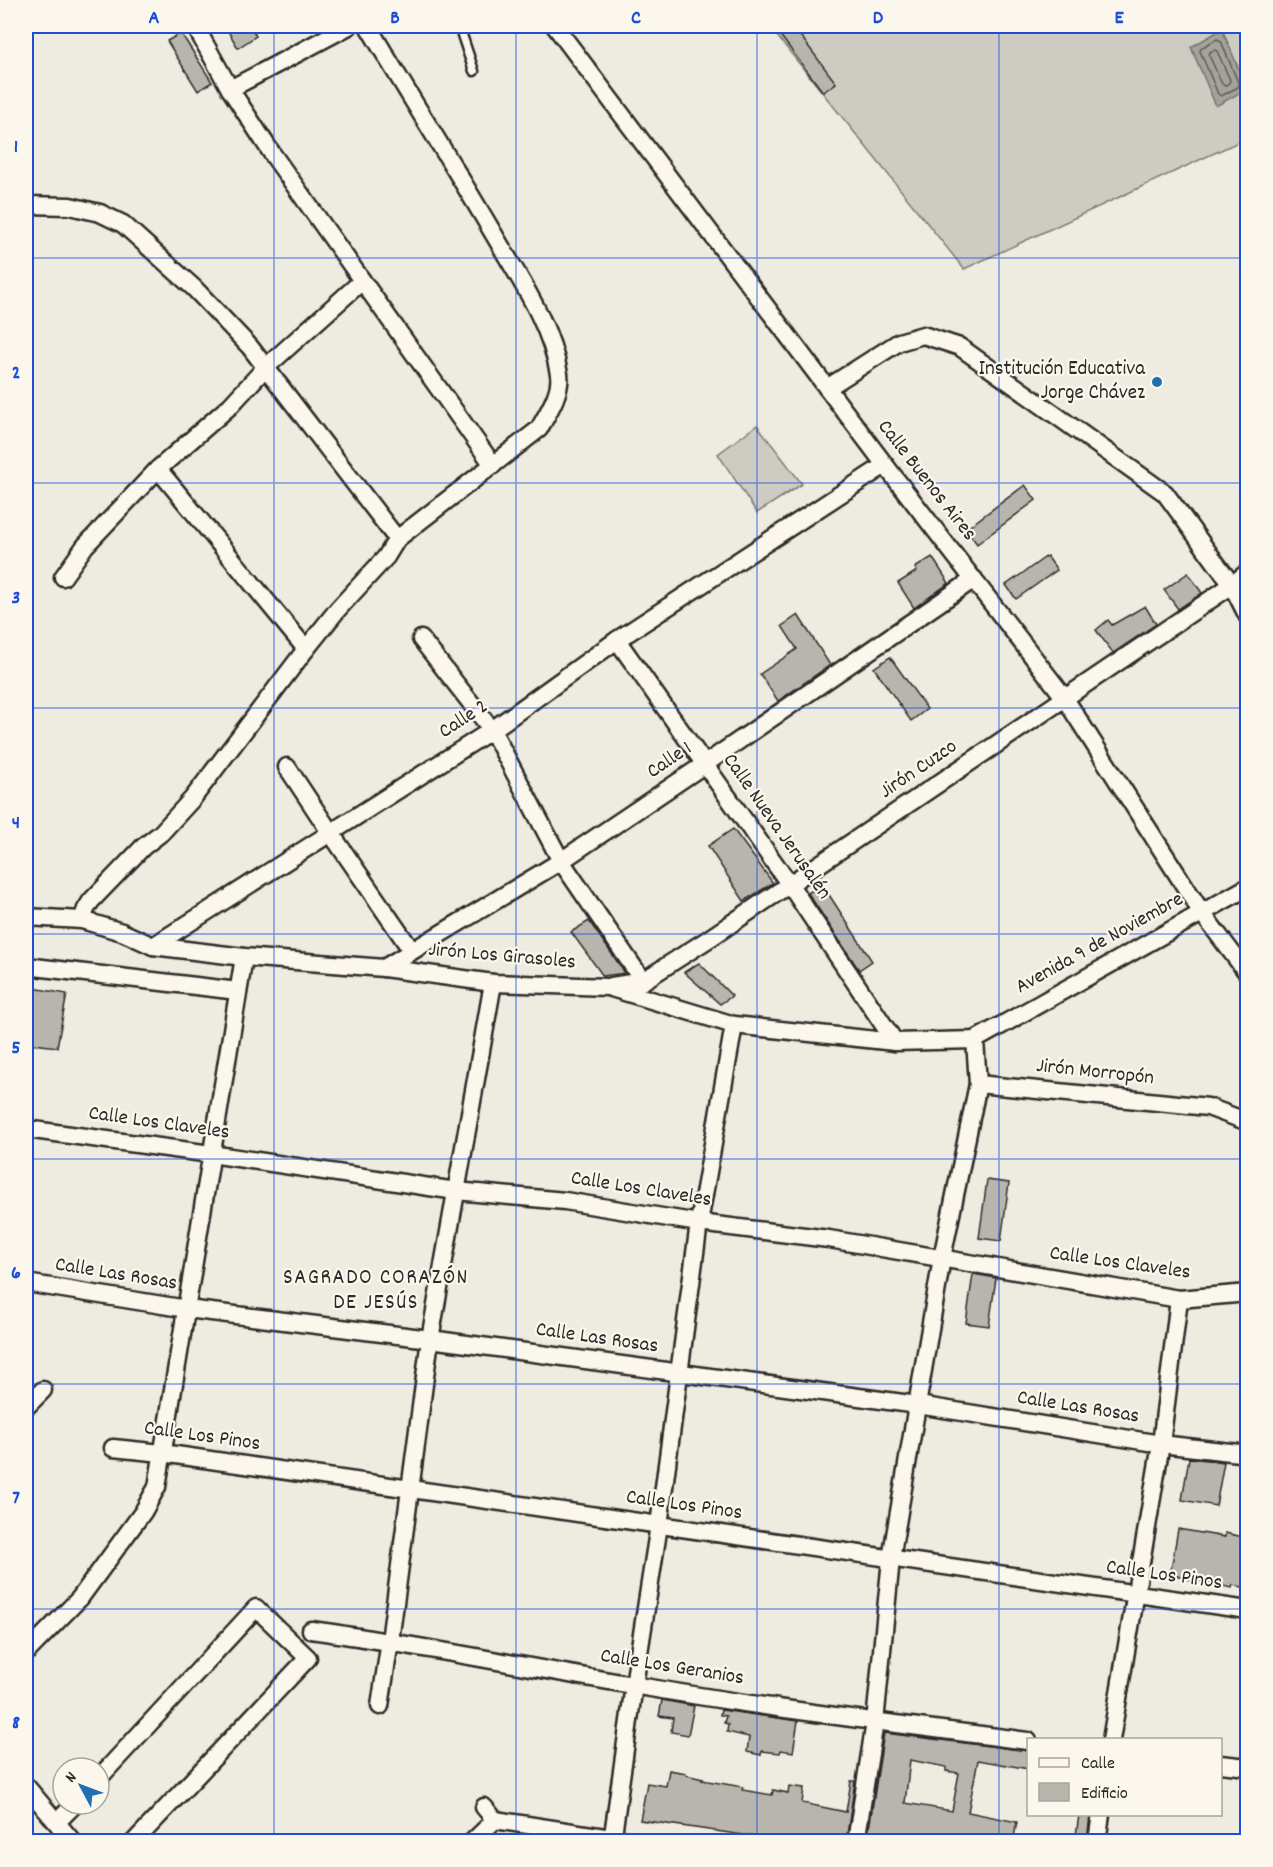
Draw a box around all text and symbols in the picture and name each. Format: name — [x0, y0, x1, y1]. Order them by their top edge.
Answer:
text: A — [149, 5, 160, 33]
text: B — [390, 5, 400, 33]
text: C — [631, 5, 641, 33]
text: D — [873, 5, 884, 33]
text: E — [1114, 5, 1124, 33]
text: 1 — [14, 134, 18, 162]
place label: Institución Educativa Jorge Chávez — [978, 355, 1146, 409]
text: 2 — [12, 360, 20, 388]
marker: Institución Educativa Jorge Chávez — [1150, 375, 1164, 389]
street label: Calle Buenos Aires — [869, 414, 983, 548]
text: 3 — [12, 585, 20, 613]
street label: Calle 2 — [433, 693, 495, 747]
street label: Jirón Cuzco — [874, 733, 964, 807]
street label: Calle 1 — [641, 735, 699, 787]
street label: Calle Nueva Jerusalén — [714, 748, 838, 906]
text: 4 — [12, 810, 20, 838]
street label: Avenida 9 de Noviembre — [1011, 885, 1189, 1003]
street label: Jirón Los Girasoles — [427, 936, 577, 978]
text: 5 — [11, 1035, 21, 1063]
street label: Jirón Morropón — [1035, 1052, 1155, 1094]
street label: Calle Los Claveles — [87, 1099, 231, 1149]
street label: Calle Los Claveles — [568, 1164, 714, 1216]
street label: Calle Los Claveles — [1048, 1239, 1192, 1289]
street label: Calle Las Rosas — [53, 1251, 179, 1299]
text: 6 — [11, 1260, 21, 1288]
district label: SAGRADO CORAZÓN DE JESÚS — [283, 1263, 469, 1319]
street label: Calle Las Rosas — [534, 1316, 660, 1362]
street label: Calle Las Rosas — [1015, 1384, 1141, 1432]
street label: Calle Los Pinos — [142, 1414, 262, 1460]
street label: Calle Los Pinos — [624, 1483, 744, 1529]
text: 7 — [12, 1485, 20, 1513]
street label: Calle Los Pinos — [1104, 1553, 1224, 1599]
street label: Calle Los Geranios — [598, 1642, 746, 1694]
text: 8 — [12, 1710, 20, 1738]
legend — [1027, 1738, 1222, 1816]
text: Calle — [1081, 1752, 1115, 1777]
north arrow — [51, 1756, 111, 1816]
text: N — [60, 1767, 83, 1788]
text: Edificio — [1081, 1782, 1128, 1807]

